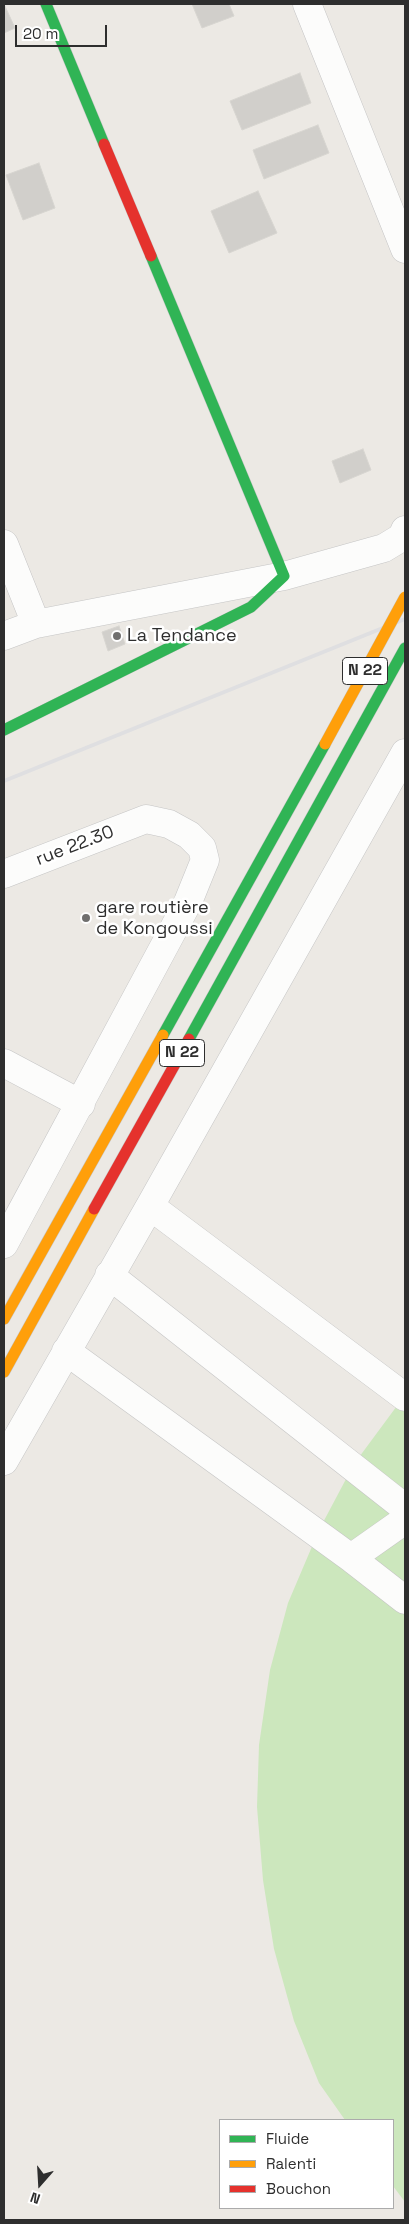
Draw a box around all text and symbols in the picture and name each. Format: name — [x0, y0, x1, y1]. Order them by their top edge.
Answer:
scale bar — [18, 15, 110, 47]
text: 20 m — [23, 24, 58, 43]
place label: La Tendance — [127, 625, 237, 647]
marker: La Tendance — [111, 630, 123, 642]
road number: N 22 — [342, 658, 388, 684]
street label: rue 22.30 — [33, 821, 117, 871]
place label: gare routière de Kongoussi — [96, 897, 213, 940]
marker: gare routière de Kongoussi — [80, 912, 92, 924]
road number: N 22 — [160, 1040, 204, 1066]
legend — [219, 2119, 394, 2209]
text: Fluide — [266, 2129, 309, 2148]
text: Ralenti — [266, 2154, 316, 2173]
north arrow — [15, 2159, 65, 2209]
text: Bouchon — [266, 2179, 331, 2198]
text: N — [28, 2188, 42, 2208]

